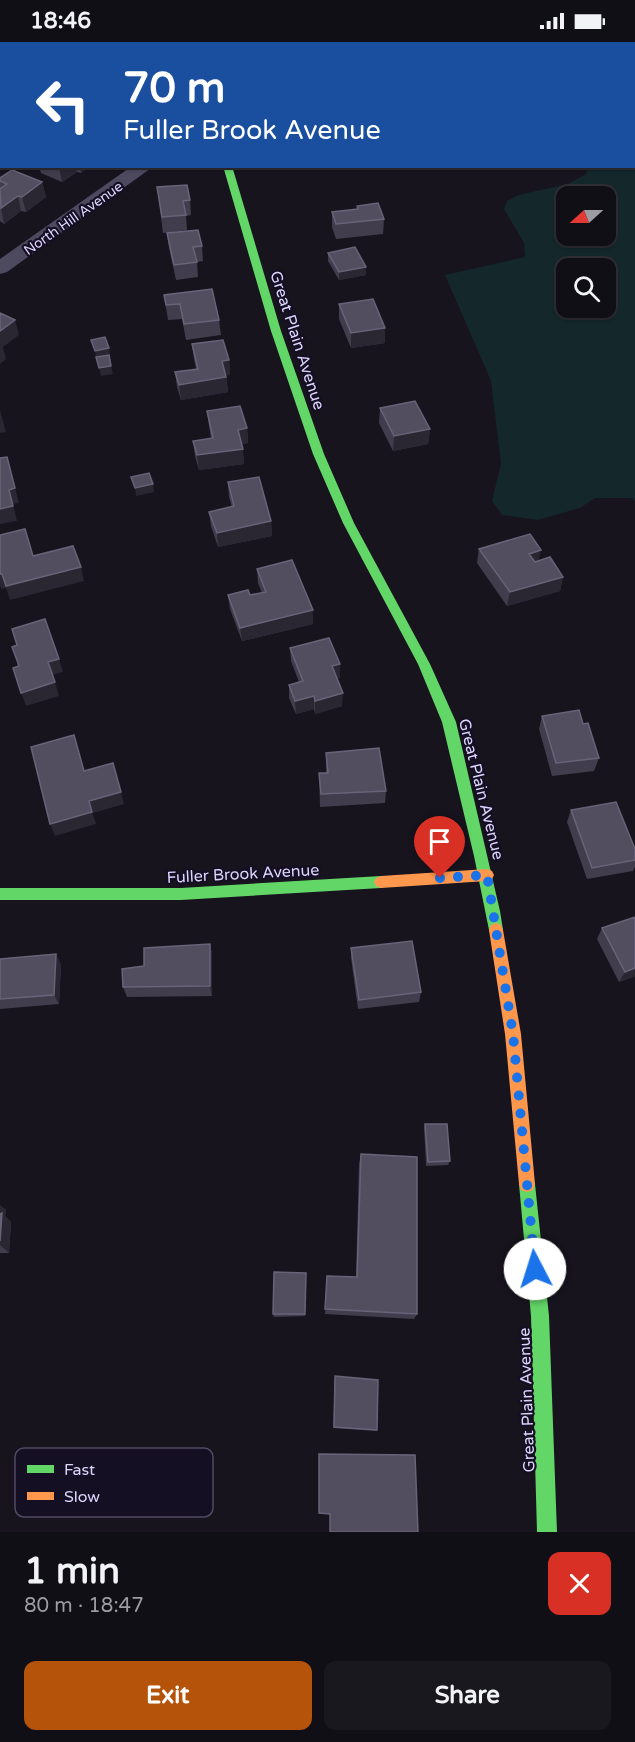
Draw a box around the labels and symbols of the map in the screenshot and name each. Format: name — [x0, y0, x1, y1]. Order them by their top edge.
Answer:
street label: North Hill Avenue — [20, 178, 126, 259]
north arrow — [556, 186, 616, 246]
street label: Great Plain Avenue — [265, 268, 329, 412]
street label: Great Plain Avenue — [454, 717, 508, 862]
pin — [414, 816, 465, 878]
street label: Fuller Brook Avenue — [166, 860, 320, 888]
position arrow — [503, 1237, 567, 1301]
street label: Great Plain Avenue — [514, 1327, 540, 1473]
legend — [15, 1448, 213, 1517]
text: Fast — [64, 1460, 95, 1480]
text: Slow — [64, 1487, 100, 1507]

